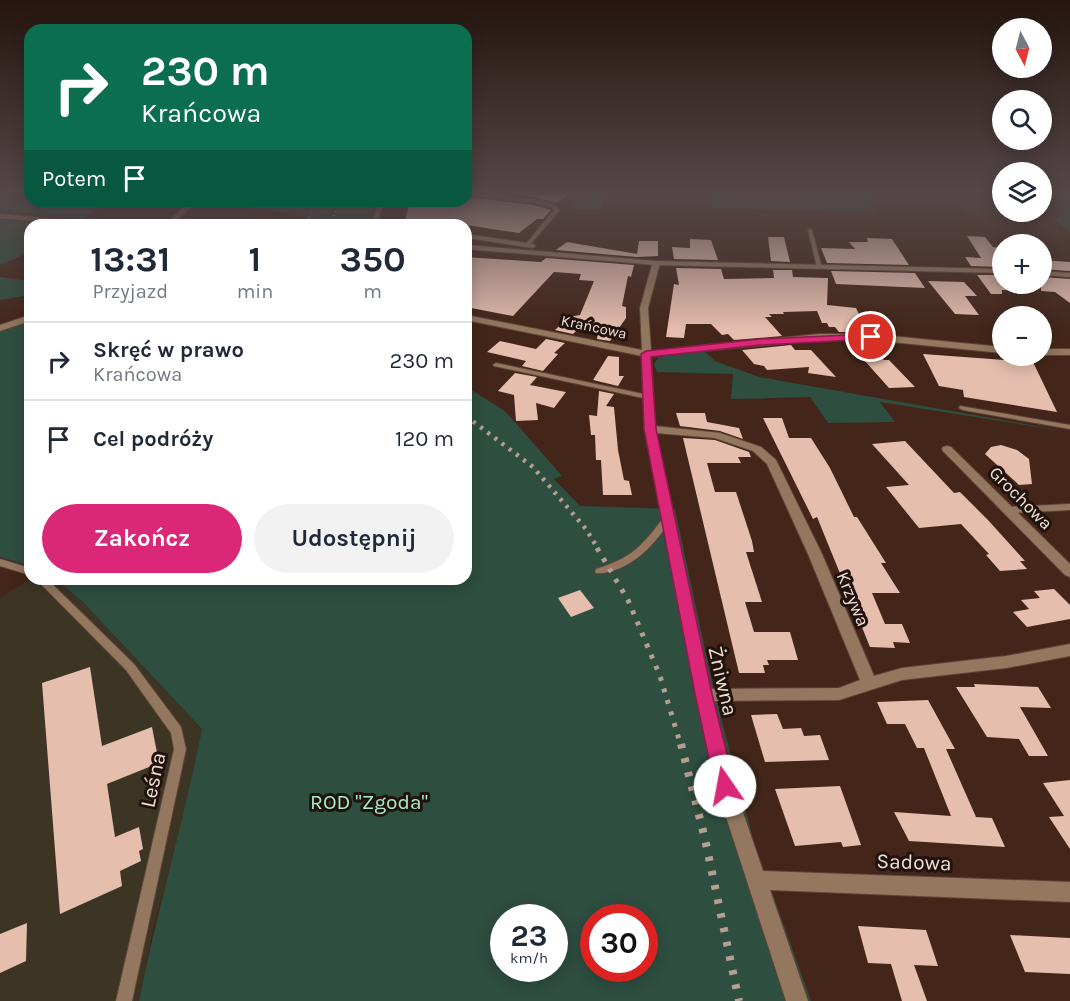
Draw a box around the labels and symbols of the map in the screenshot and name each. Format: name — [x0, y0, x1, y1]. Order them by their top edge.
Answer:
north arrow — [992, 18, 1052, 78]
street label: Krańcowa — [559, 311, 629, 343]
pin — [845, 311, 896, 362]
street label: Grochowa — [985, 462, 1057, 534]
street label: Krzywa — [832, 568, 874, 630]
street label: Żniwna — [703, 644, 743, 718]
street label: Leśna — [135, 750, 171, 810]
position arrow — [693, 754, 757, 818]
park label: ROD "Zgoda" — [310, 790, 428, 814]
street label: Sadowa — [876, 849, 952, 875]
speed limit sign: 30 — [580, 904, 658, 982]

